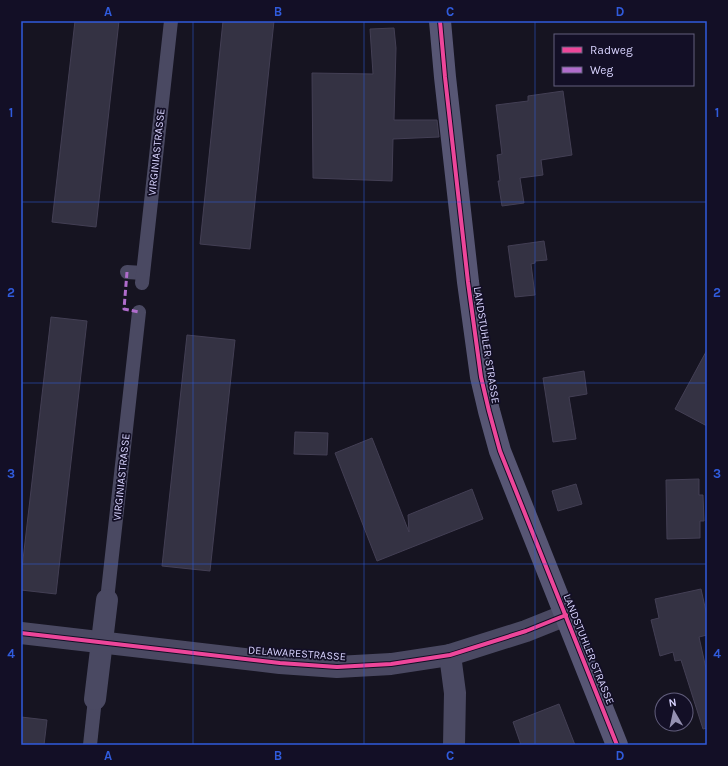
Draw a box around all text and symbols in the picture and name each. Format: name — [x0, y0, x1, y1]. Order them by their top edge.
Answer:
text: A — [104, 4, 112, 19]
text: B — [274, 4, 282, 19]
text: C — [446, 4, 454, 19]
text: D — [616, 4, 625, 19]
legend — [554, 34, 694, 86]
text: Radweg — [590, 43, 633, 57]
text: Weg — [590, 63, 614, 77]
text: 1 — [9, 105, 13, 120]
text: 1 — [715, 105, 719, 120]
street label: VIRGINIASTRASSE — [145, 108, 168, 196]
text: 2 — [7, 285, 15, 300]
text: 2 — [713, 285, 721, 300]
street label: LANDSTUHLER STRASSE — [471, 286, 502, 405]
street label: VIRGINIASTRASSE — [110, 433, 133, 521]
text: 3 — [7, 466, 15, 481]
text: 3 — [713, 466, 721, 481]
street label: LANDSTUHLER STRASSE — [560, 592, 617, 706]
street label: DELAWARESTRASSE — [248, 644, 346, 663]
text: 4 — [7, 646, 15, 661]
text: 4 — [713, 646, 721, 661]
north arrow — [654, 692, 694, 732]
text: N — [668, 696, 677, 710]
text: A — [104, 748, 112, 763]
text: B — [274, 748, 282, 763]
text: C — [446, 748, 454, 763]
text: D — [616, 748, 625, 763]

